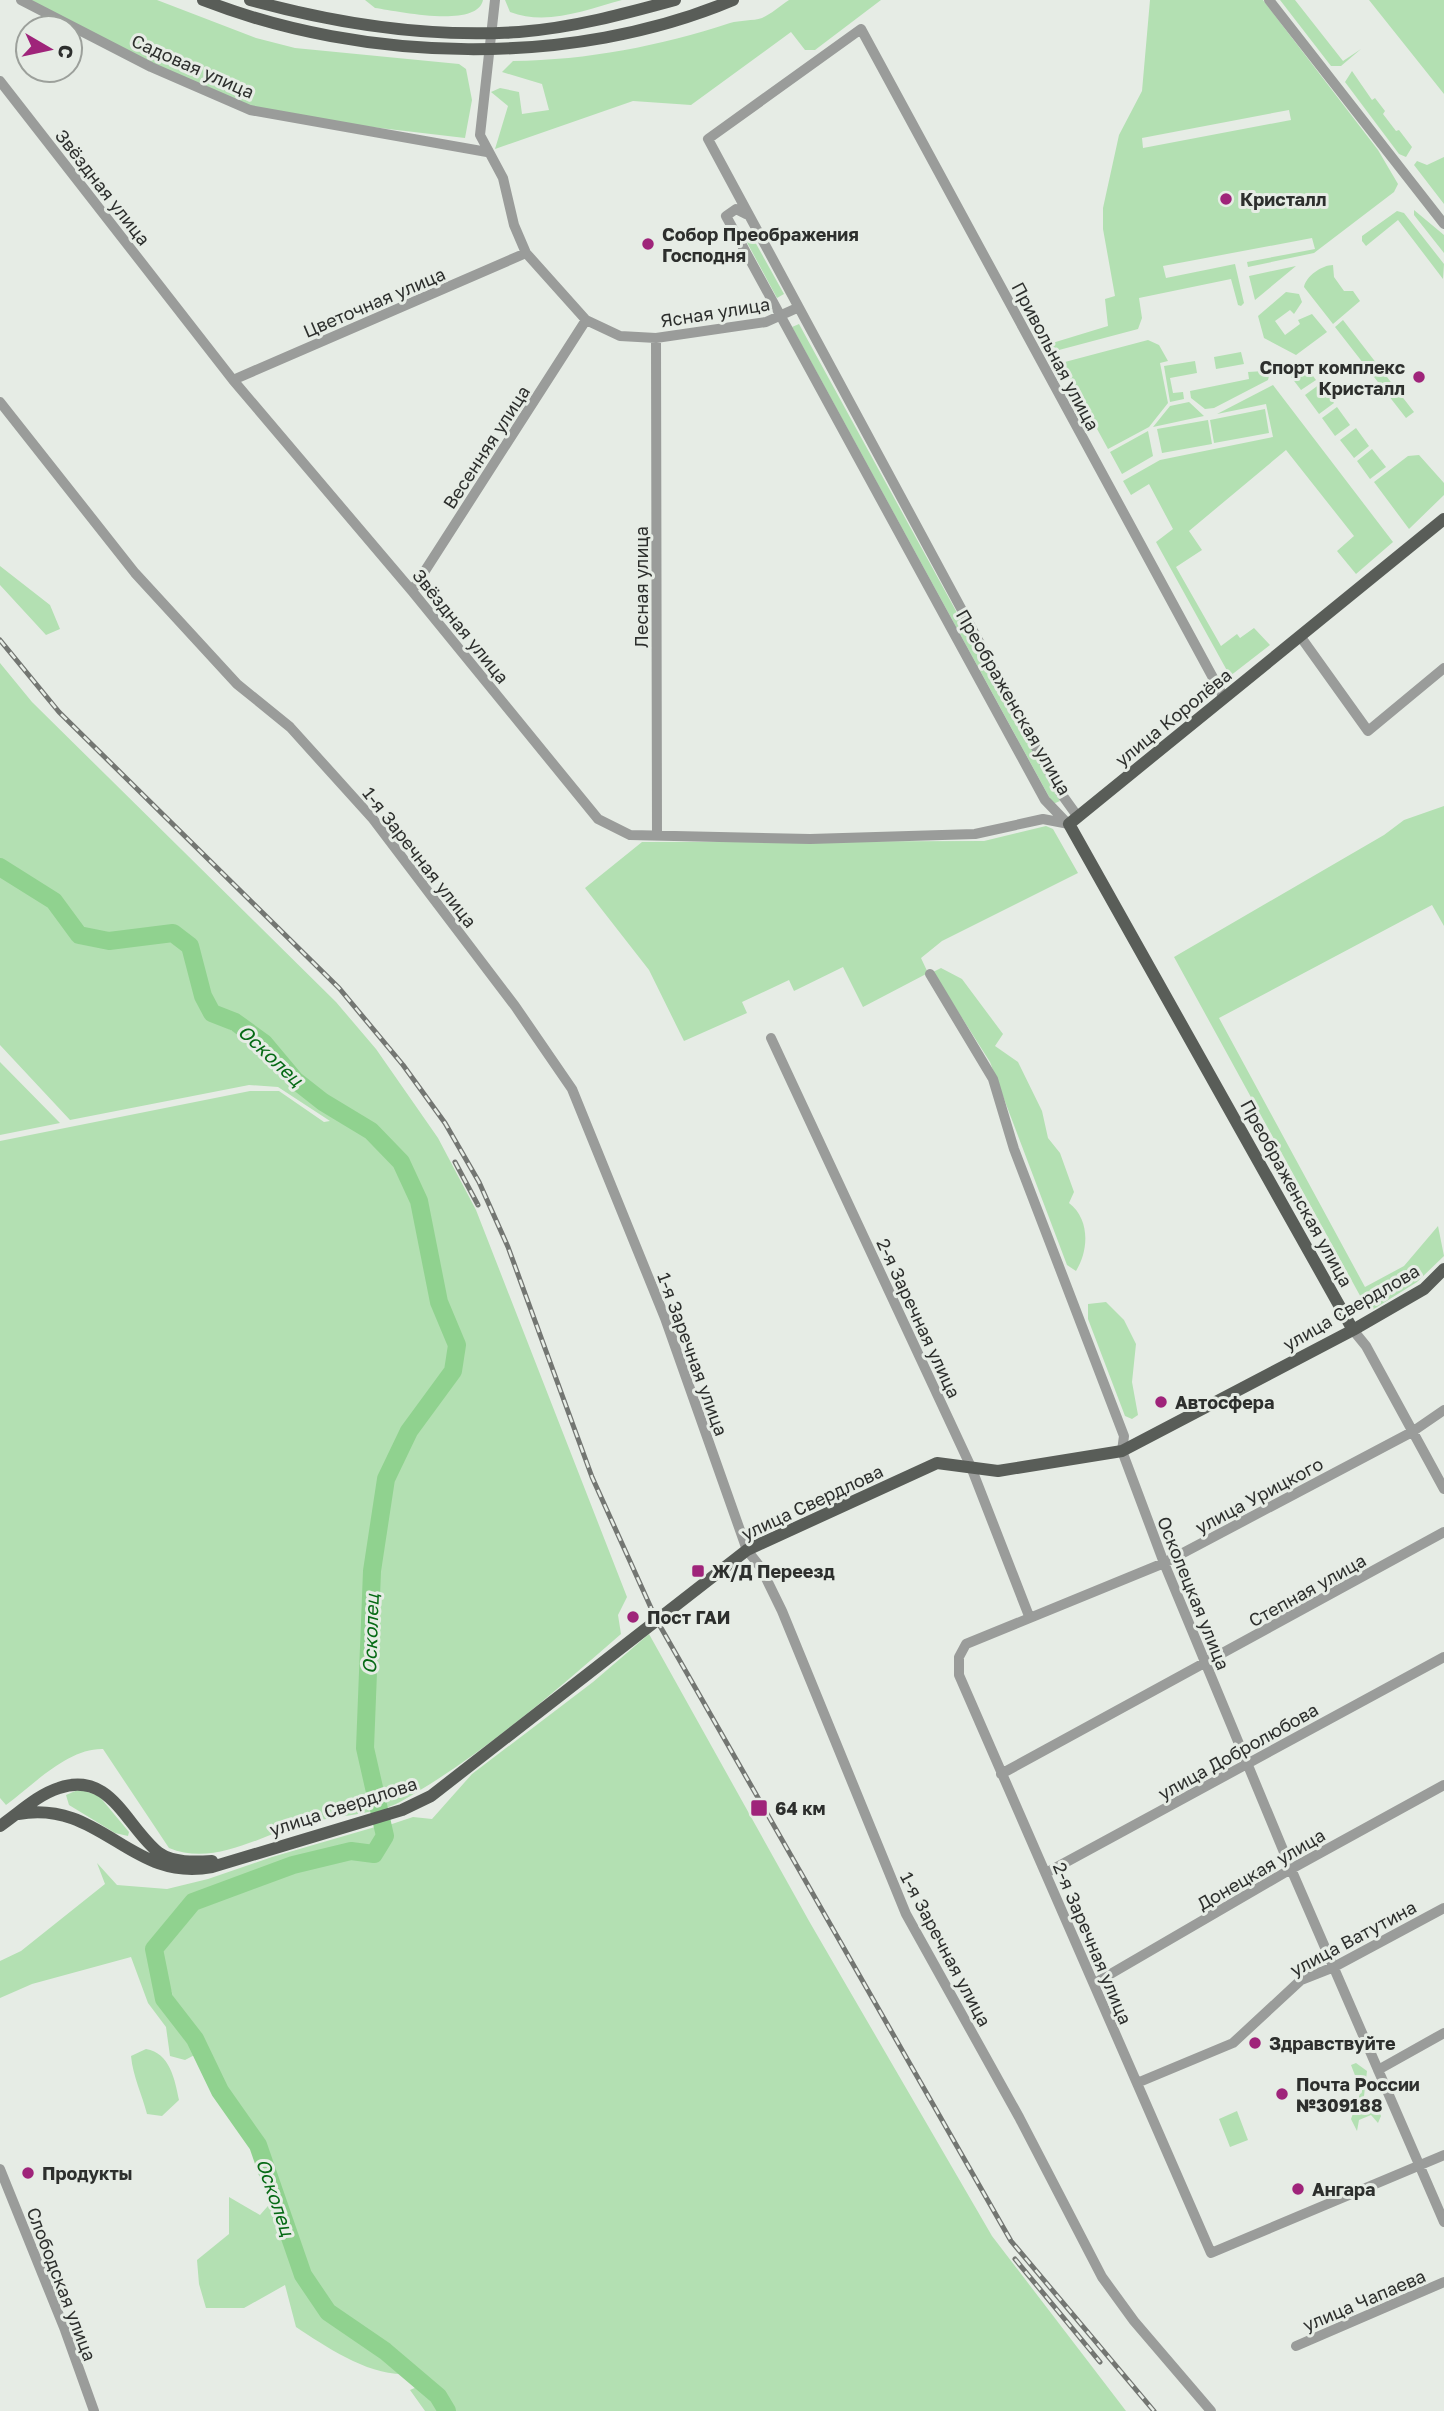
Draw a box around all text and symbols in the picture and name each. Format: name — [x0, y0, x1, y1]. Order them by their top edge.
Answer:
north arrow — [14, 14, 84, 84]
street label: Садовая улица — [128, 29, 258, 103]
text: С — [54, 43, 79, 60]
street label: Звёздная улица — [51, 125, 155, 249]
place label: Кристалл — [1240, 188, 1326, 210]
marker: Кристалл — [1218, 191, 1234, 207]
place label: Собор Преображения Господня — [662, 223, 859, 266]
marker: Собор Преображения Господня — [640, 236, 656, 252]
street label: Цветочная улица — [300, 262, 448, 342]
street label: Привольная улица — [1008, 278, 1104, 434]
street label: Ясная улица — [659, 292, 771, 332]
place label: Спорт комплекс Кристалл — [1259, 356, 1405, 399]
marker: Спорт комплекс Кристалл — [1411, 369, 1427, 385]
street label: Весенняя улица — [438, 381, 534, 513]
street label: Лесная улица — [630, 526, 652, 648]
street label: Звёздная улица — [408, 564, 514, 688]
street label: Преображенская улица — [952, 605, 1076, 799]
street label: улица Королёва — [1110, 663, 1236, 771]
street label: 1-я Заречная улица — [358, 782, 482, 932]
water label: Осколец — [234, 1019, 309, 1092]
street label: Преображенская улица — [1236, 1095, 1358, 1291]
street label: 2-я Заречная улица — [872, 1235, 966, 1401]
street label: улица Свердлова — [1279, 1259, 1423, 1355]
street label: 1-я Заречная улица — [653, 1269, 733, 1439]
place label: Автосфера — [1175, 1391, 1274, 1413]
marker: Автосфера — [1153, 1394, 1169, 1410]
street label: улица Урицкого — [1191, 1452, 1327, 1538]
street label: улица Свердлова — [738, 1460, 886, 1544]
street label: Осколецкая улица — [1153, 1513, 1235, 1673]
street label: Степная улица — [1244, 1549, 1370, 1631]
place label: Ж/Д Переезд — [712, 1560, 835, 1582]
marker: Ж/Д Переезд — [690, 1563, 706, 1579]
water label: Осколец — [357, 1592, 383, 1674]
place label: Пост ГАИ — [647, 1606, 731, 1628]
marker: Пост ГАИ — [625, 1609, 641, 1625]
street label: улица Добролюбова — [1154, 1698, 1322, 1804]
street label: улица Свердлова — [266, 1772, 420, 1840]
place label: 64 км — [775, 1797, 826, 1819]
marker: 64 км — [749, 1798, 769, 1818]
street label: Донецкая улица — [1193, 1823, 1329, 1915]
street label: 2-я Заречная улица — [1049, 1859, 1137, 2027]
street label: 1-я Заречная улица — [896, 1868, 996, 2030]
street label: улица Ватутина — [1286, 1895, 1420, 1981]
place label: Здравствуйте — [1269, 2032, 1396, 2054]
marker: Здравствуйте — [1247, 2035, 1263, 2051]
place label: Почта России №309188 — [1296, 2073, 1420, 2116]
marker: Почта России №309188 — [1274, 2086, 1290, 2102]
water label: Осколец — [252, 2155, 300, 2240]
place label: Продукты — [42, 2162, 133, 2184]
marker: Продукты — [20, 2165, 36, 2181]
place label: Ангара — [1312, 2178, 1376, 2200]
marker: Ангара — [1290, 2181, 1306, 2197]
street label: Слободская улица — [23, 2204, 101, 2364]
street label: улица Чапаева — [1299, 2264, 1429, 2336]

